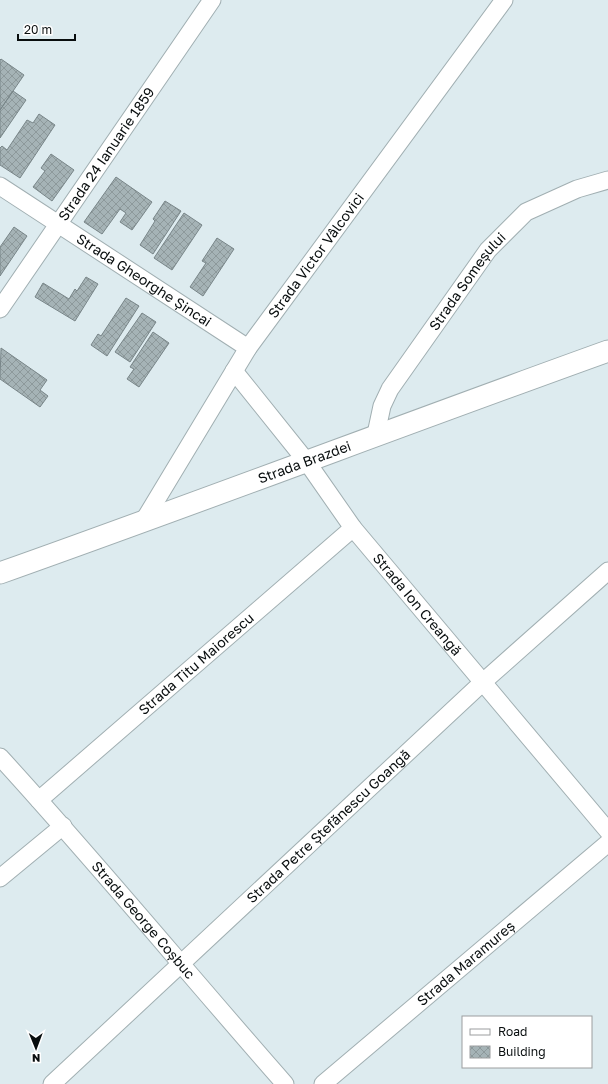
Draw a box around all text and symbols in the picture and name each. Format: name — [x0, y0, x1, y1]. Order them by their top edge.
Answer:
scale bar — [18, 16, 75, 42]
text: 20 m — [24, 22, 52, 37]
street label: Strada 24 Ianuarie 1859 — [54, 84, 158, 224]
street label: Strada Victor Vâlcovici — [264, 189, 367, 321]
street label: Strada Someșului — [425, 228, 509, 334]
street label: Strada Gheorghe Șincai — [74, 229, 215, 330]
street label: Strada Brazdei — [255, 437, 353, 487]
street label: Strada Ion Creangă — [370, 549, 466, 659]
street label: Strada Titu Maiorescu — [135, 609, 257, 718]
street label: Strada Petre Ștefănescu Goangă — [243, 745, 413, 906]
street label: Strada George Coșbuc — [88, 857, 199, 982]
street label: Strada Maramureș — [413, 917, 518, 1009]
legend — [462, 1016, 592, 1068]
text: Road — [498, 1024, 527, 1039]
north arrow — [16, 1028, 56, 1068]
text: Building — [498, 1044, 546, 1059]
text: N — [32, 1052, 40, 1065]

